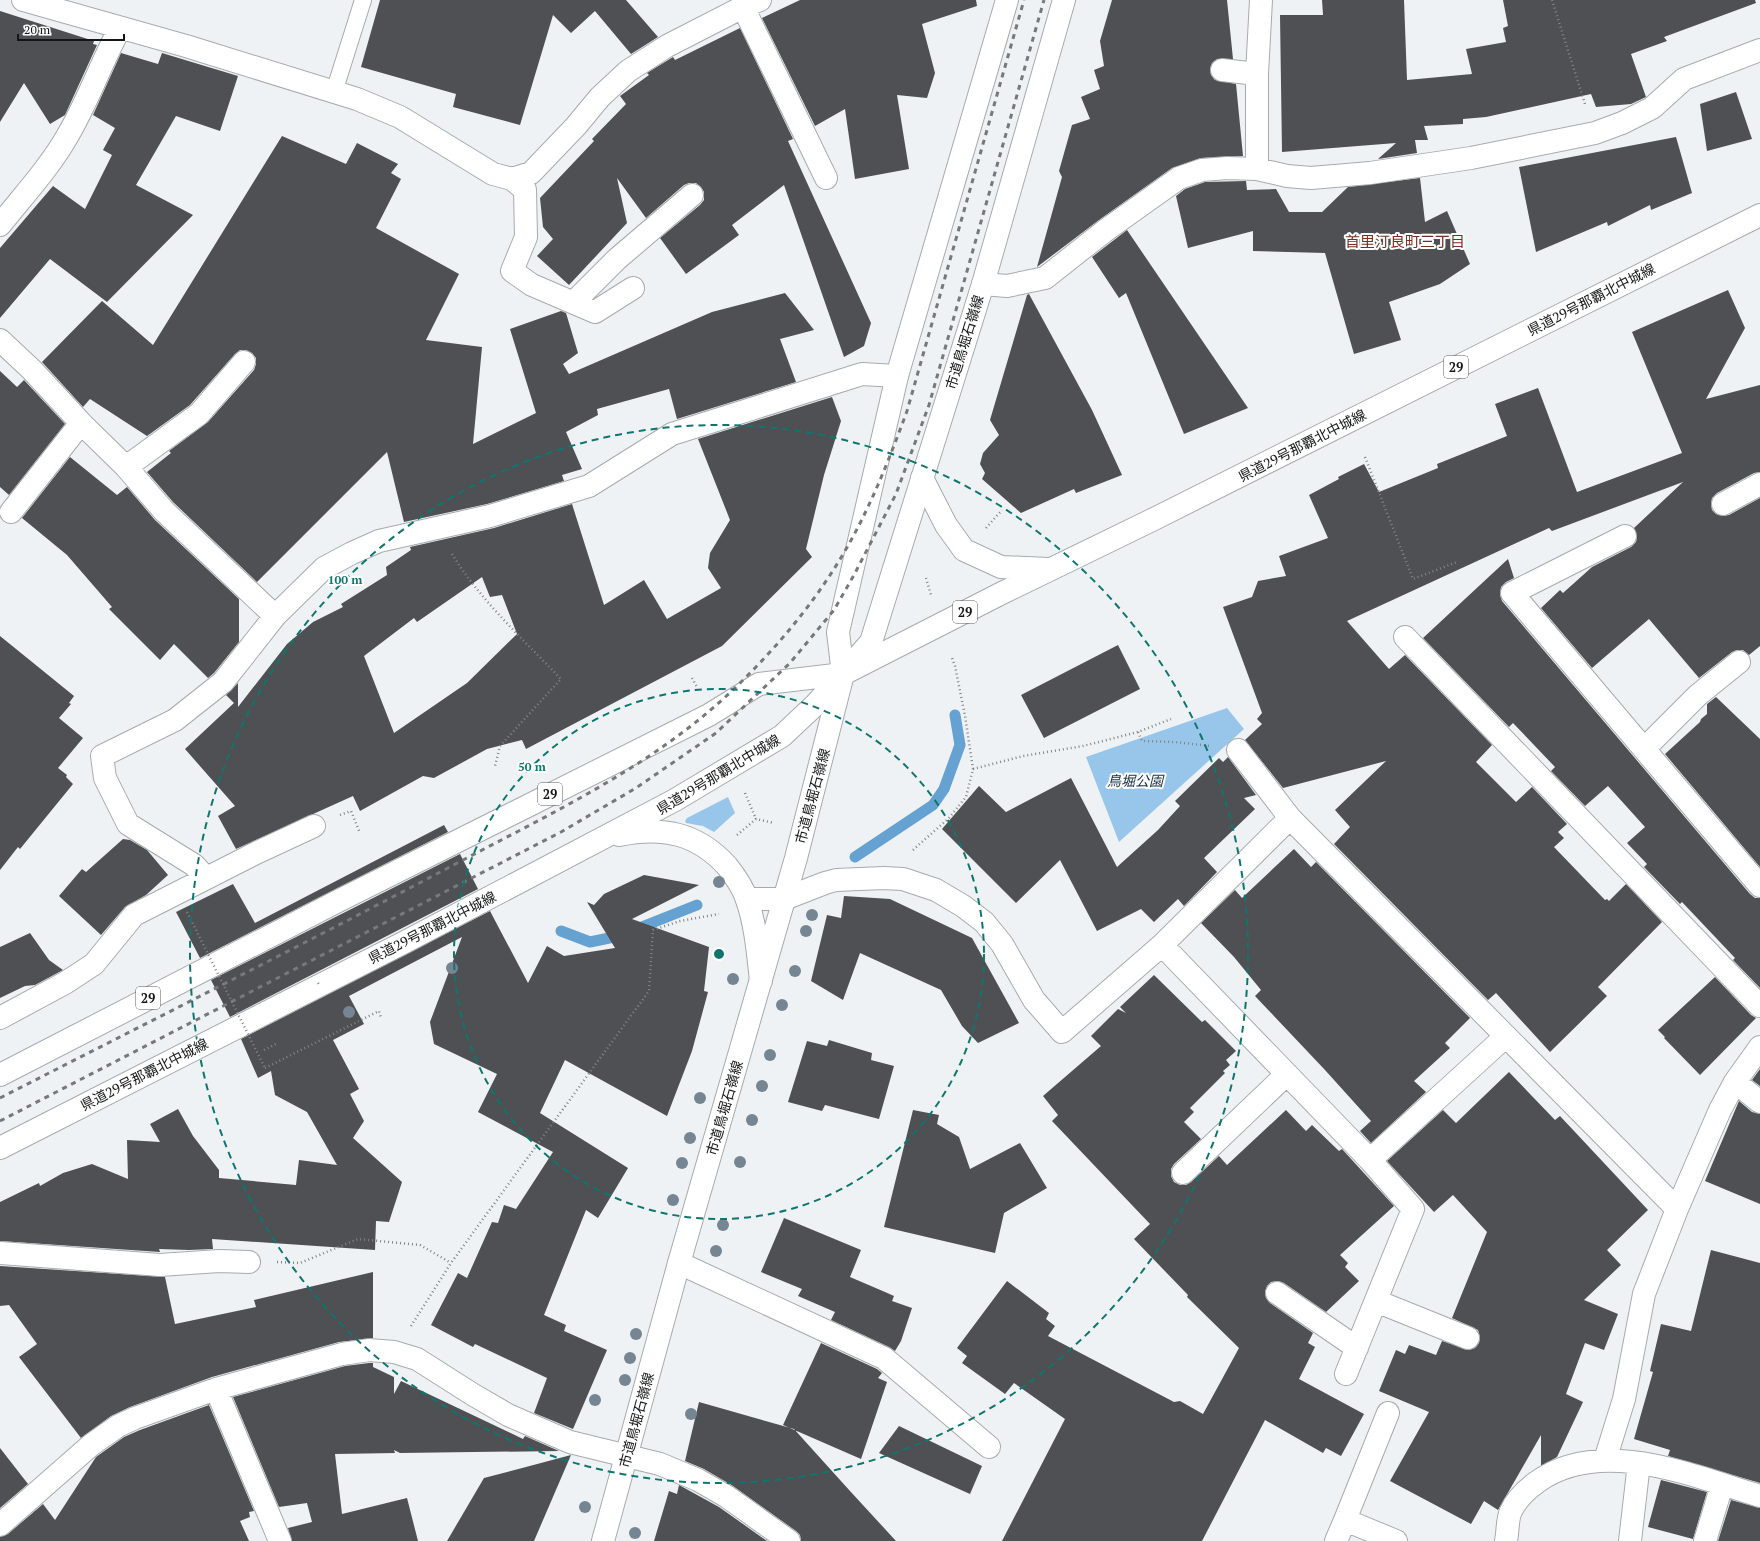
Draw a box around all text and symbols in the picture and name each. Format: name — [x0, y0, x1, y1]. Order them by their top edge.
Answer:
scale bar — [18, 16, 124, 42]
text: 20 m — [24, 22, 51, 37]
district label: 首里汀良町三丁目 — [1345, 231, 1465, 251]
street label: 県道29号那覇北中城線 — [1524, 259, 1658, 339]
street label: 市道鳥堀石嶺線 — [941, 292, 987, 392]
road number: 29 — [1444, 356, 1468, 378]
street label: 県道29号那覇北中城線 — [1235, 405, 1369, 485]
text: 100 m — [328, 572, 362, 587]
road number: 29 — [953, 601, 977, 623]
street label: 県道29号那覇北中城線 — [653, 730, 783, 818]
street label: 市道鳥堀石嶺線 — [790, 746, 834, 846]
text: 50 m — [518, 759, 546, 774]
park label: 鳥堀公園 — [1107, 771, 1165, 790]
road number: 29 — [538, 783, 562, 805]
street label: 県道29号那覇北中城線 — [365, 887, 499, 967]
centre of rings — [712, 947, 726, 961]
road number: 29 — [136, 987, 160, 1009]
street label: 県道29号那覇北中城線 — [77, 1034, 211, 1114]
street label: 市道鳥堀石嶺線 — [701, 1058, 747, 1158]
street label: 市道鳥堀石嶺線 — [614, 1370, 658, 1470]

